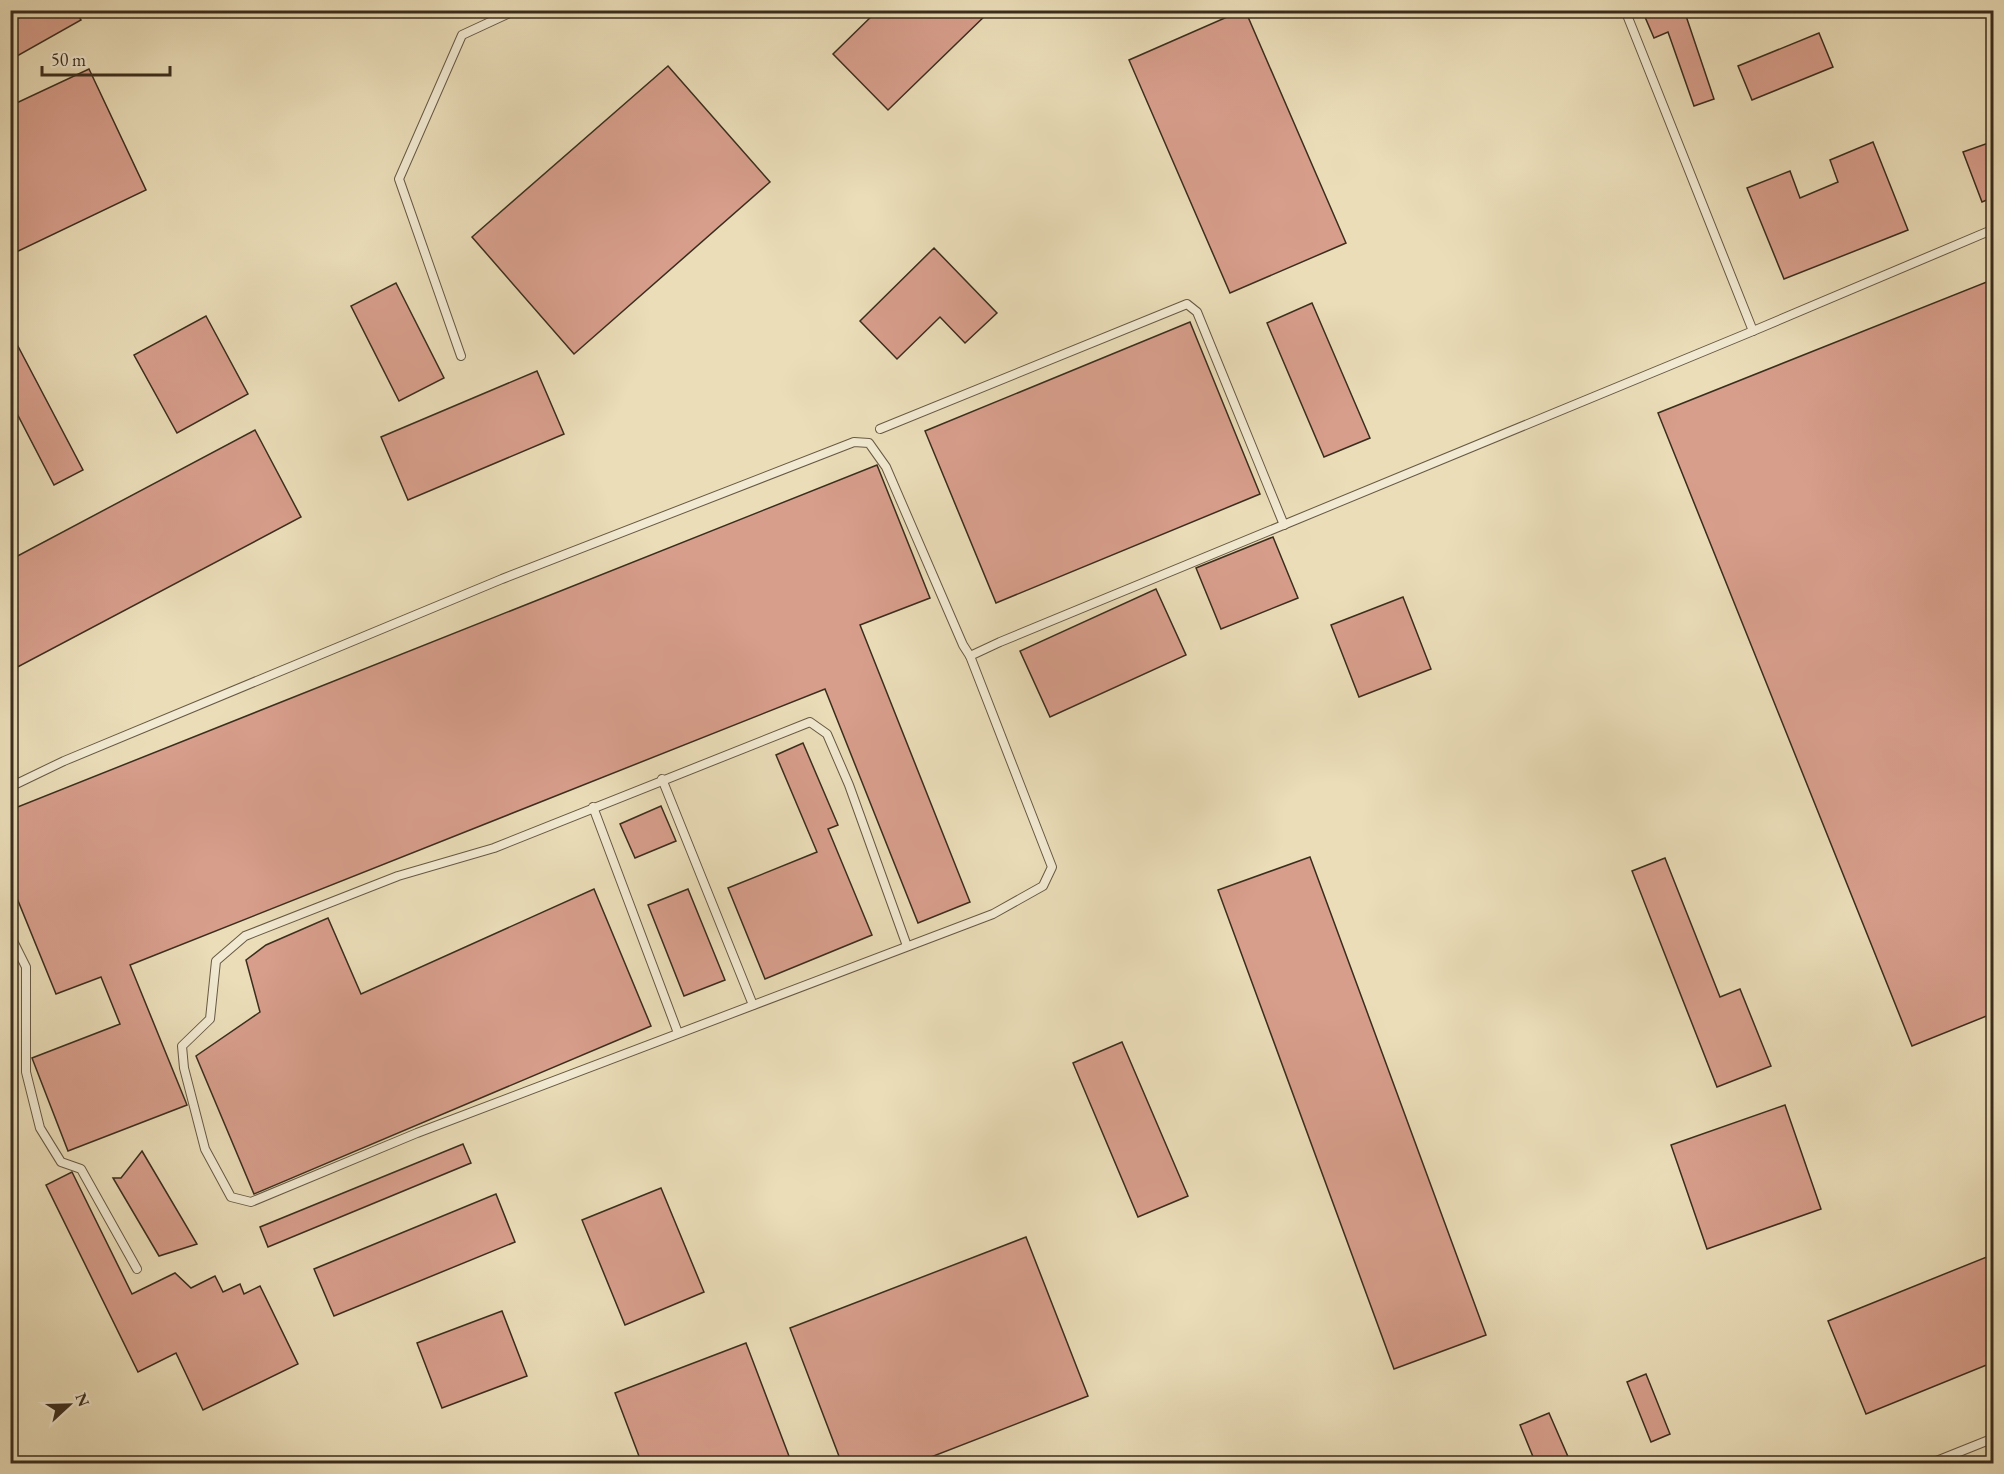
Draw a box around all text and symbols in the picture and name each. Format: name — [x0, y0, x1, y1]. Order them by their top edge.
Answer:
scale bar — [42, 39, 170, 77]
text: 50 m — [51, 48, 86, 71]
north arrow — [39, 1375, 99, 1435]
text: N — [70, 1390, 95, 1410]

